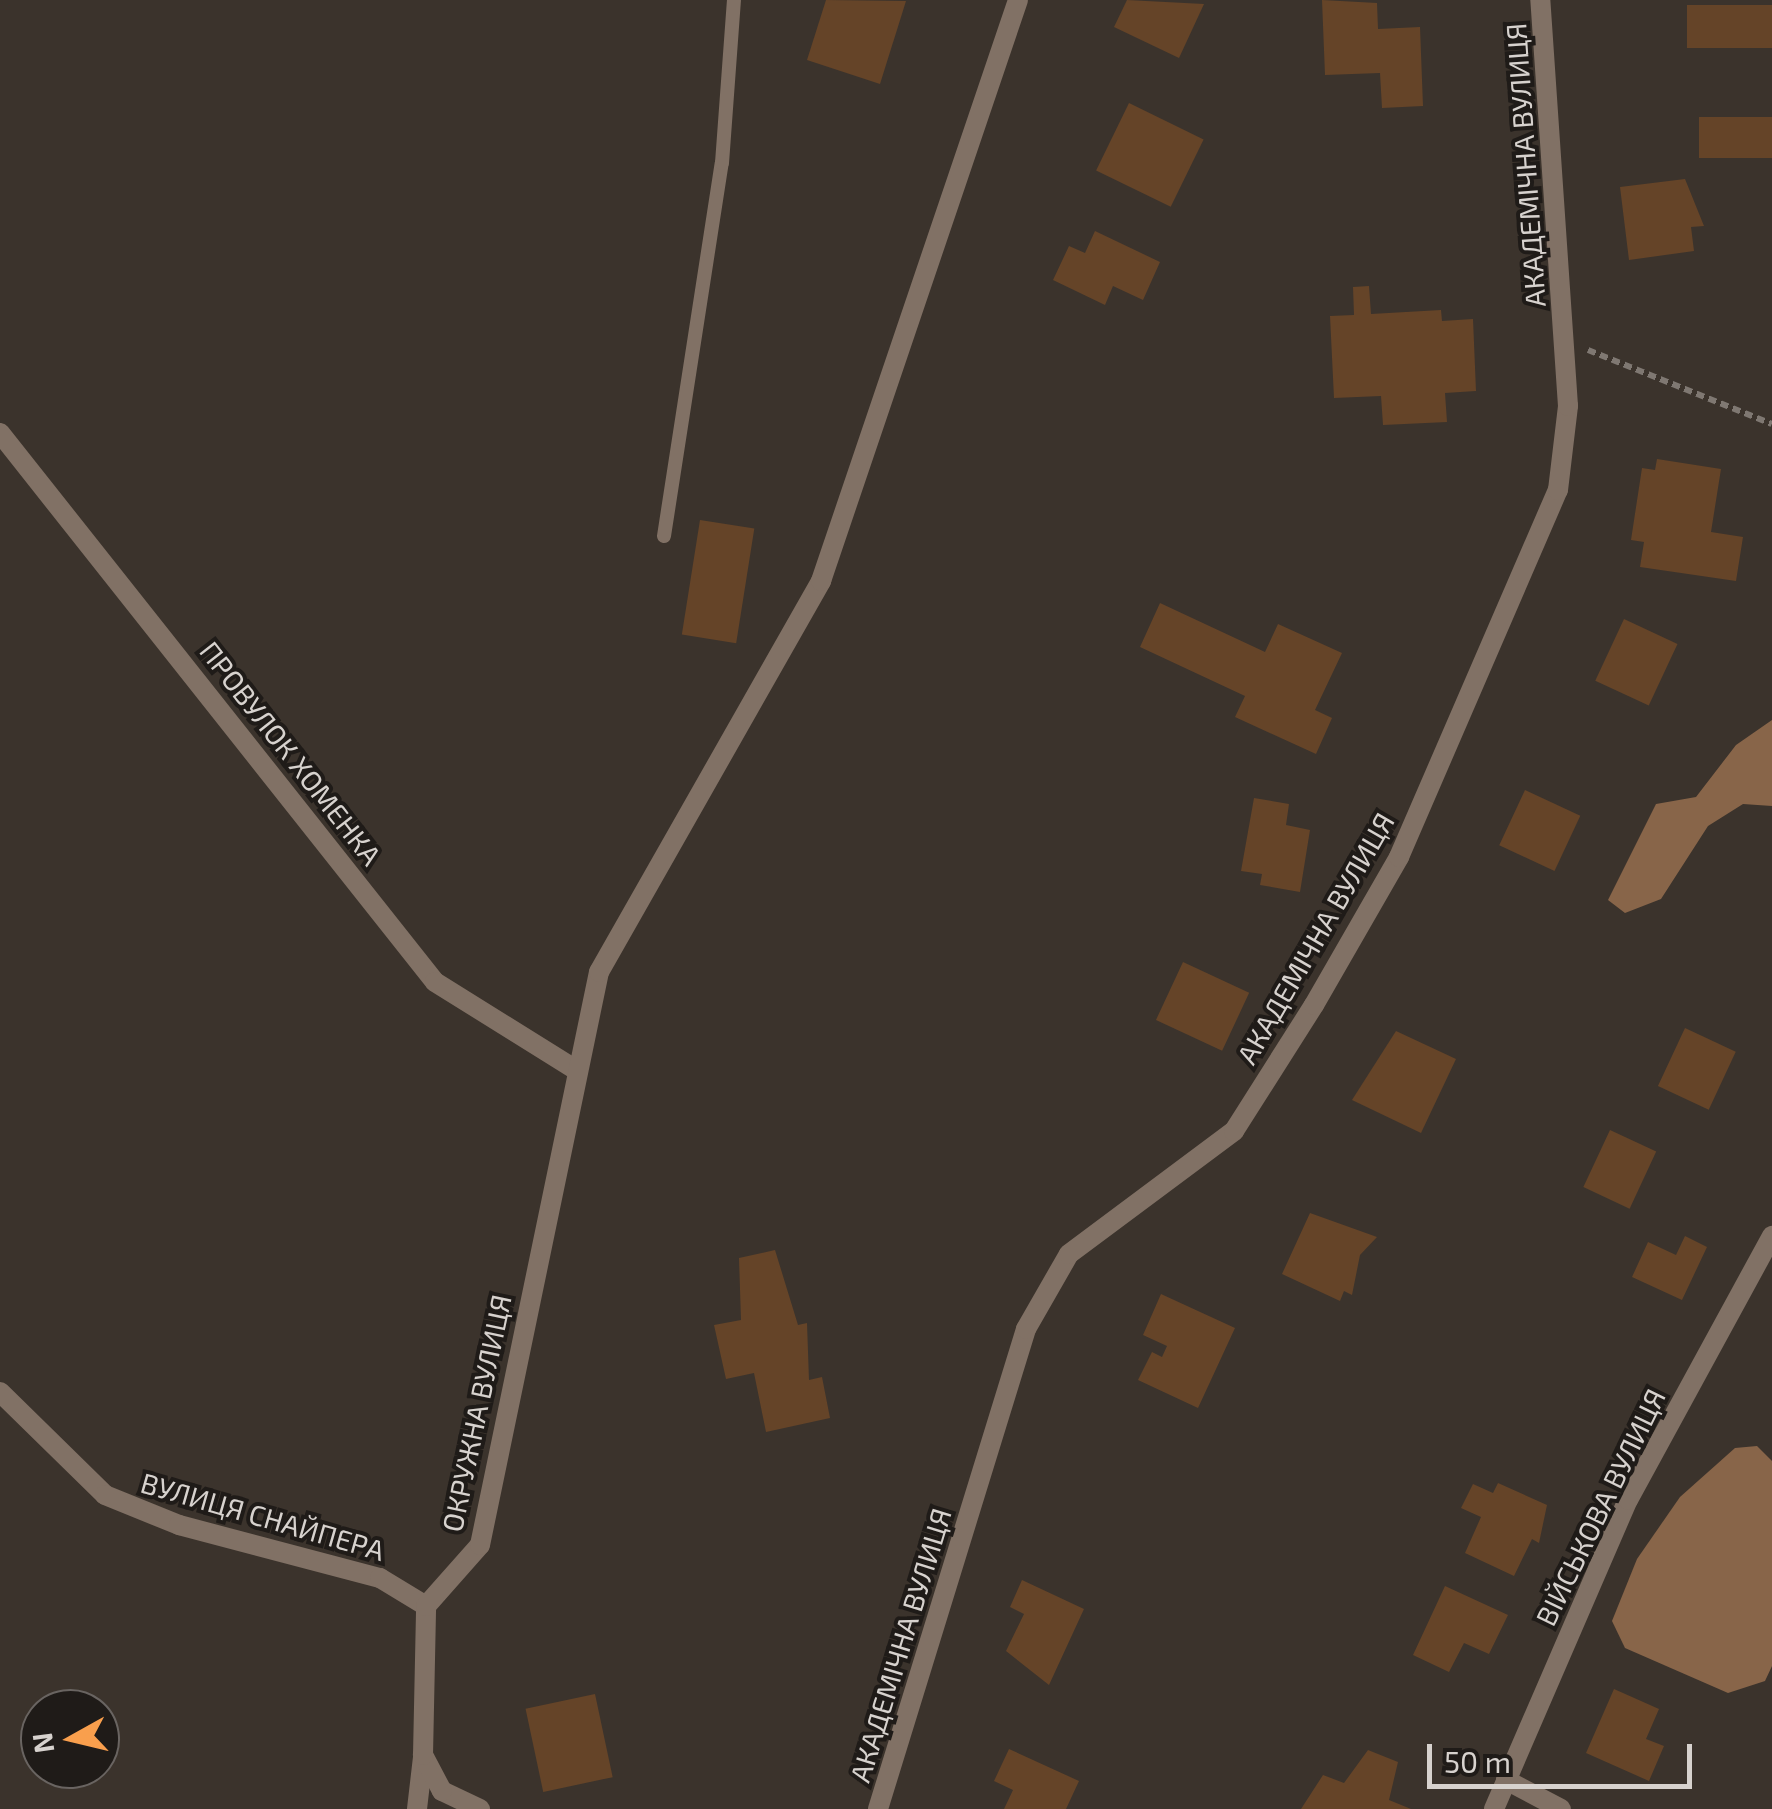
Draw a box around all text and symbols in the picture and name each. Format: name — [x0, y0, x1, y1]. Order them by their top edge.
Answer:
street label: АКАДЕМІЧНА ВУЛИЦЯ — [1498, 22, 1552, 308]
street label: ПРОВУЛОК ХОМЕНКА — [193, 635, 389, 871]
street label: АКАДЕМІЧНА ВУЛИЦЯ — [1229, 806, 1401, 1070]
street label: ОКРУЖНА ВУЛИЦЯ — [434, 1291, 518, 1535]
street label: ВІЙСЬКОВА ВУЛИЦЯ — [1528, 1383, 1672, 1631]
street label: ВУЛИЦЯ СНАЙПЕРА — [137, 1465, 389, 1567]
street label: АКАДЕМІЧНА ВУЛИЦЯ — [842, 1504, 958, 1786]
north arrow — [20, 1689, 120, 1789]
scale bar — [1432, 1724, 1697, 1786]
text: N — [24, 1731, 61, 1755]
text: 50 m — [1444, 1743, 1511, 1779]

